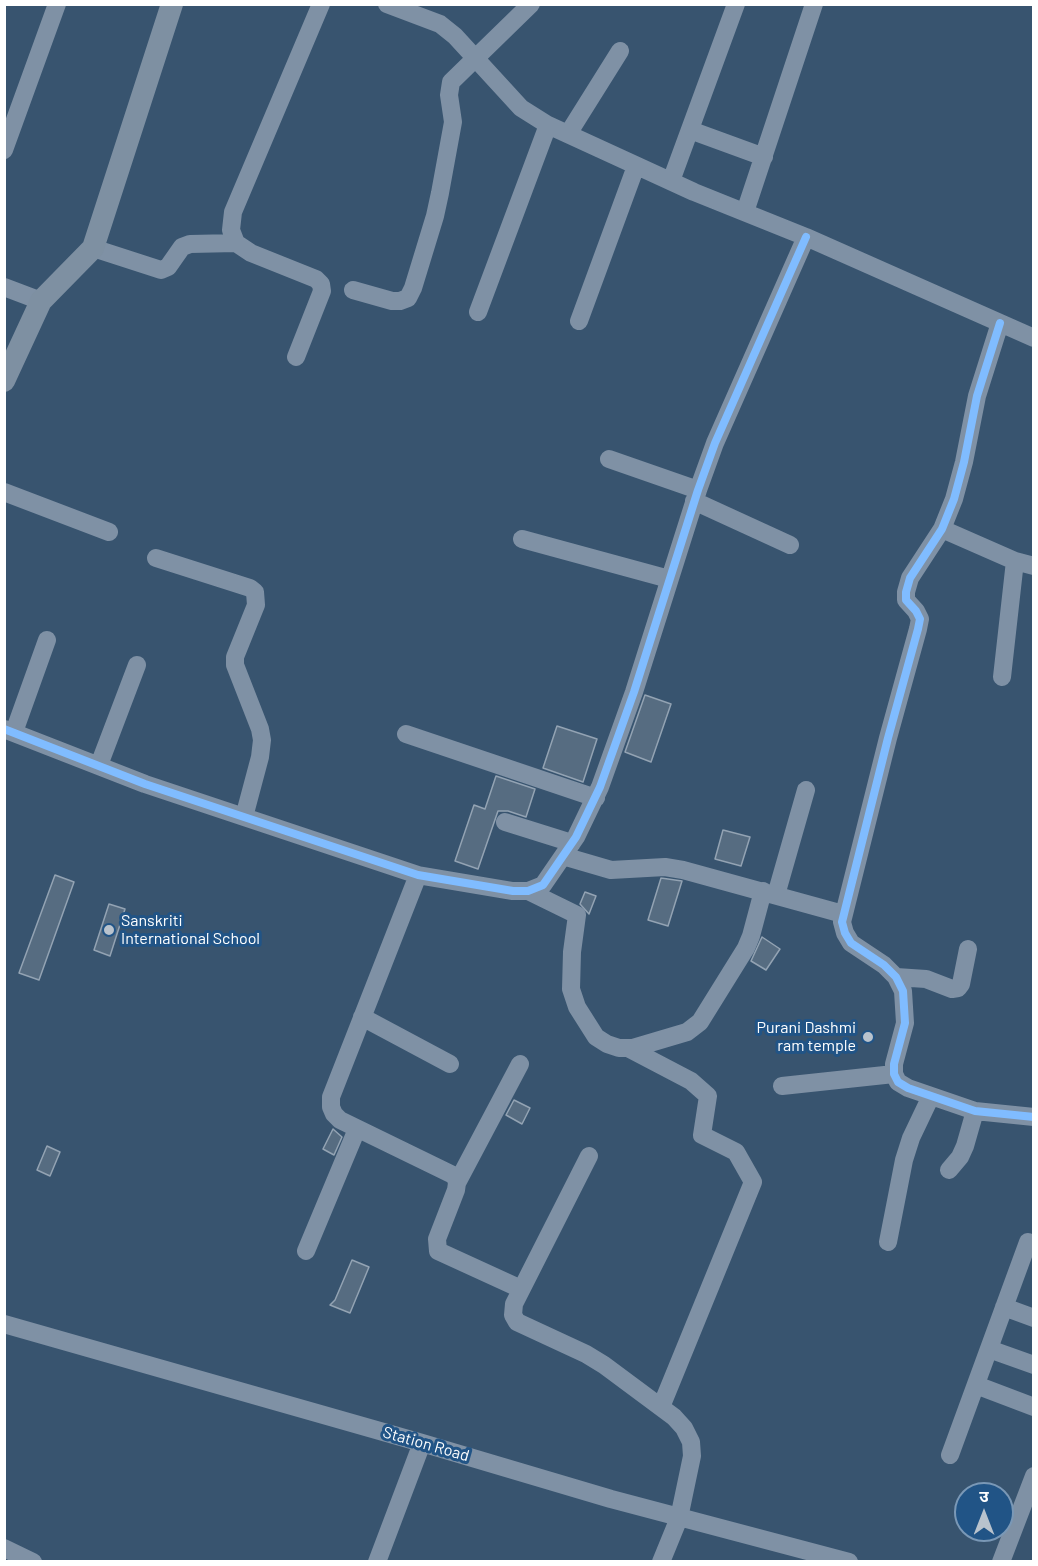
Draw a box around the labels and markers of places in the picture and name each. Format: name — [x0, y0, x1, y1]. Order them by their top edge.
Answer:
place label: Sanskriti International School — [121, 911, 260, 949]
marker: Sanskriti International School — [102, 923, 116, 937]
place label: Purani Dashmi ram temple — [756, 1018, 856, 1056]
marker: Purani Dashmi ram temple — [861, 1030, 875, 1044]

